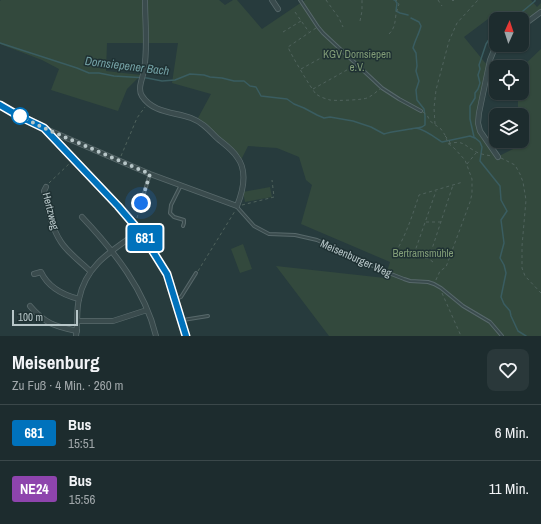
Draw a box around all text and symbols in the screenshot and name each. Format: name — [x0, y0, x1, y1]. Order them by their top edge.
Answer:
north arrow — [489, 12, 529, 52]
map controls — [489, 12, 529, 148]
park label: KGV Dornsiepen e.V. — [323, 47, 391, 74]
water label: Dornsiepener Bach — [84, 53, 170, 79]
button: locate — [489, 60, 529, 100]
unlabelled marker — [11, 107, 29, 125]
button: layers — [489, 108, 529, 148]
street label: Hertzweg — [40, 191, 62, 231]
your location — [131, 193, 151, 213]
line badge: 681 — [122, 225, 168, 251]
text: 681 — [135, 229, 155, 247]
street label: Meisenburger Weg — [318, 236, 394, 280]
park label: Bertramsmühle — [392, 246, 454, 260]
scale bar — [12, 308, 78, 327]
text: 100 m — [18, 310, 43, 324]
text: Meisenburg — [12, 349, 99, 375]
button: heart — [487, 349, 529, 391]
text: Zu Fuß · 4 Min. · 260 m — [12, 377, 123, 394]
text: Bus — [68, 414, 91, 435]
text: 6 Min. — [495, 422, 529, 443]
text: 681 — [24, 424, 44, 442]
text: 15:51 — [68, 435, 95, 452]
text: Bus — [69, 470, 92, 491]
text: 11 Min. — [489, 478, 529, 499]
text: NE24 — [20, 480, 49, 498]
text: 15:56 — [69, 491, 95, 508]

